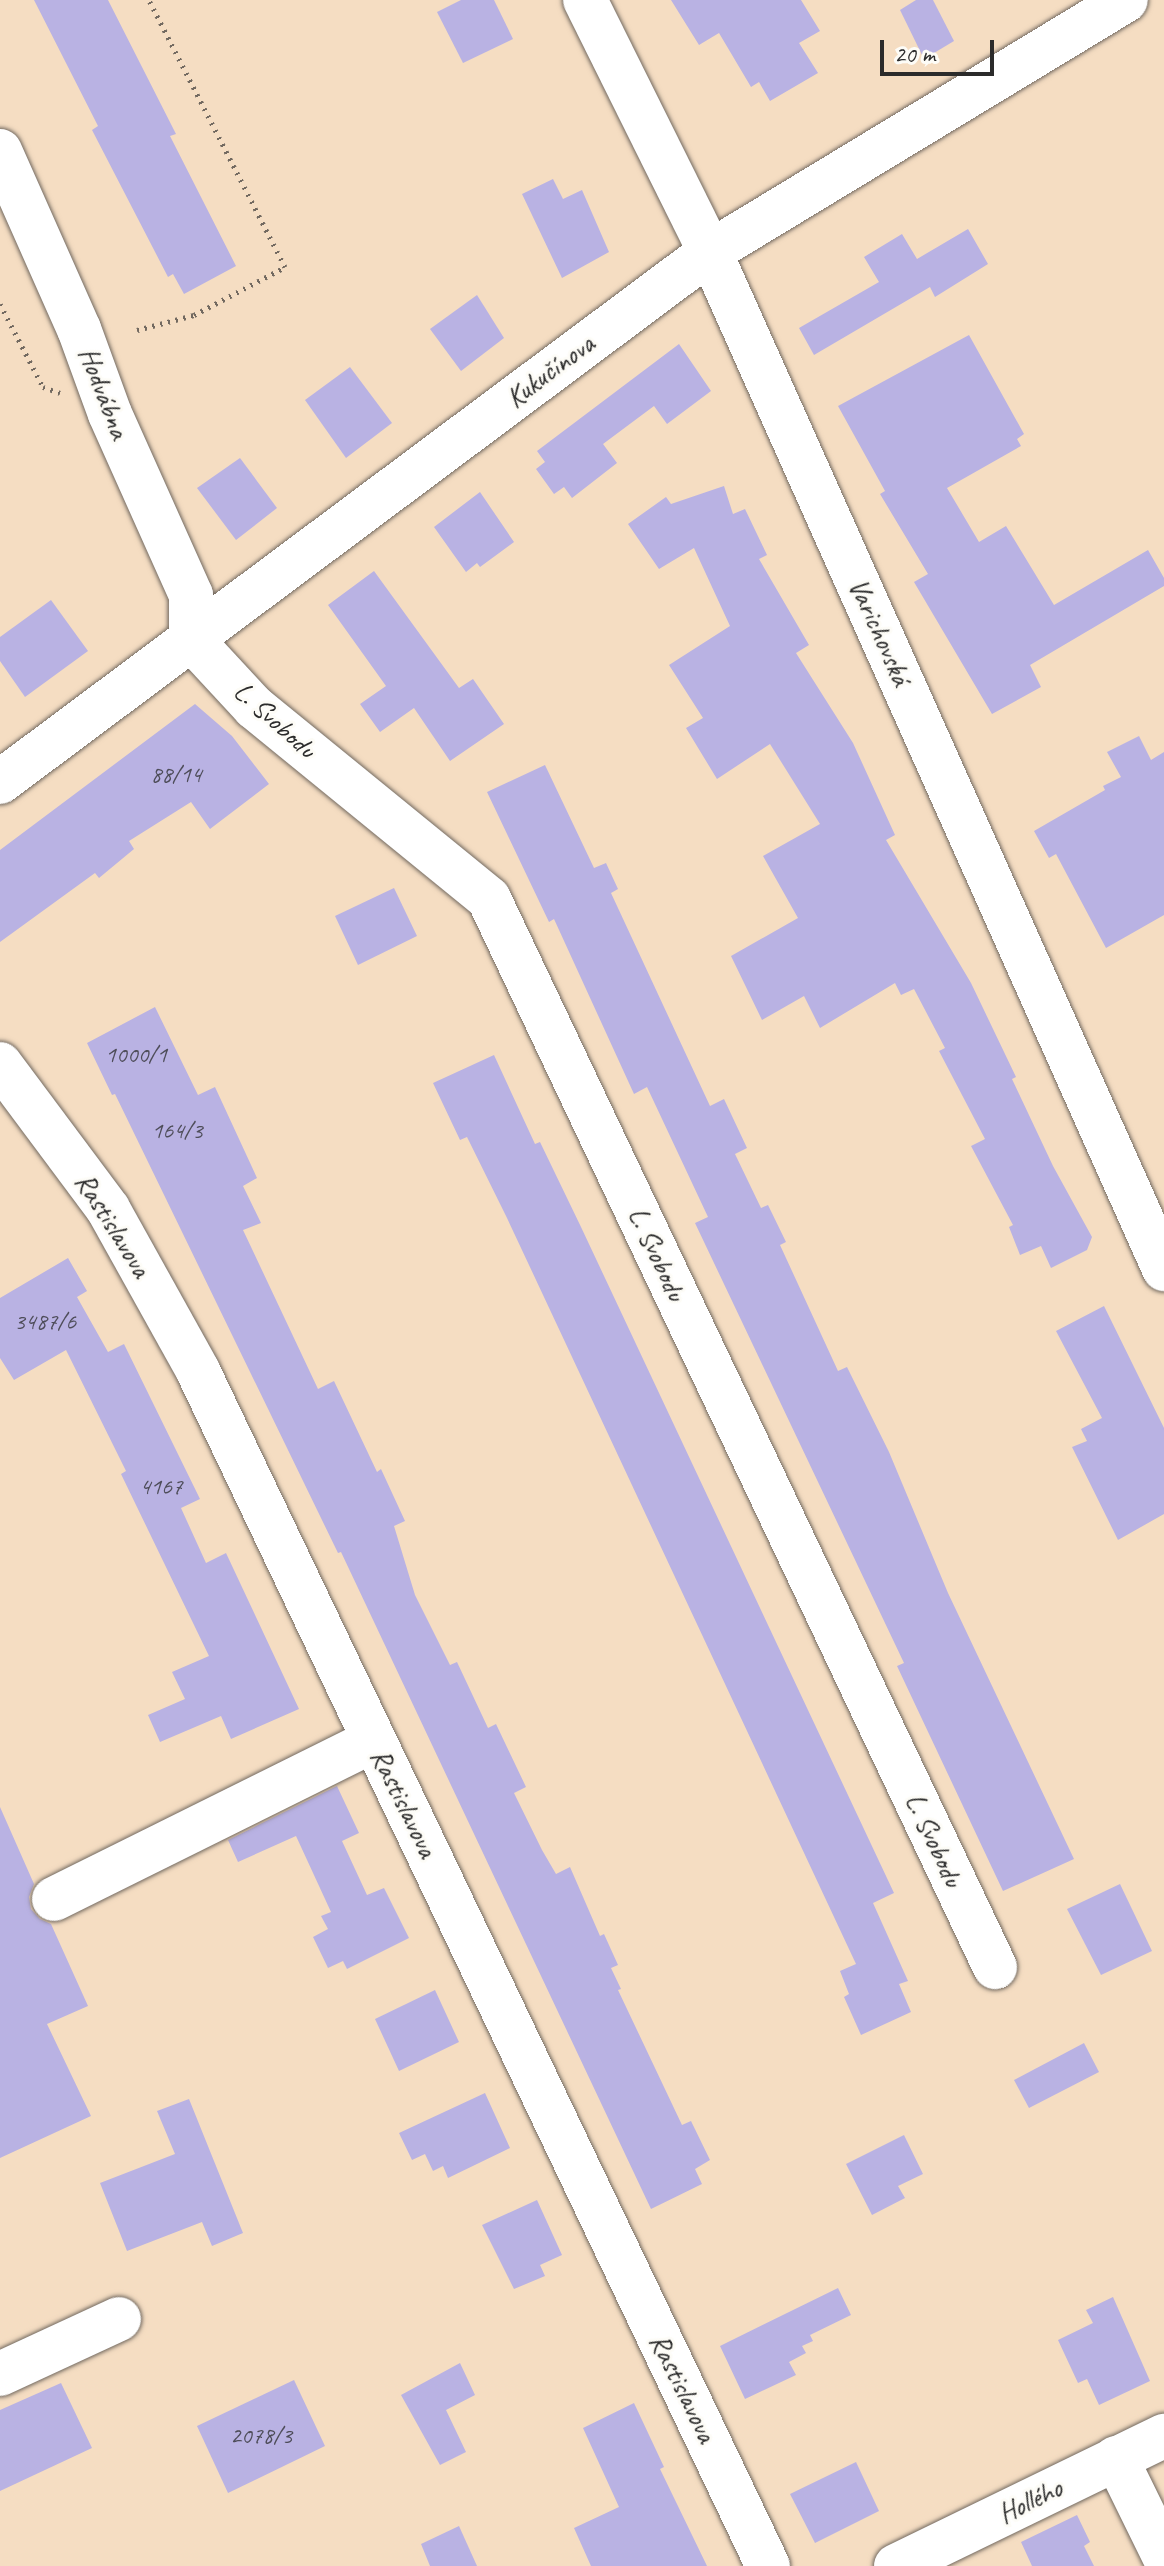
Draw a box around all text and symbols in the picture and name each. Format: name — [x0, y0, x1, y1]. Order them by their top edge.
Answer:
scale bar — [884, 24, 998, 74]
text: 20 m — [894, 39, 935, 69]
street label: Kukučínova — [499, 327, 601, 415]
street label: Hodvábna — [71, 343, 137, 443]
street label: Varichovská — [842, 573, 918, 691]
street label: L. Svobodu — [227, 674, 323, 766]
house number: 88/14 — [150, 761, 202, 789]
house number: 1000/1 — [105, 1041, 167, 1069]
house number: 164/3 — [151, 1117, 203, 1145]
street label: Rastislavova — [68, 1167, 158, 1283]
street label: L. Svobodu — [621, 1202, 693, 1306]
house number: 3487/6 — [14, 1308, 76, 1336]
house number: 4167 — [139, 1473, 183, 1501]
street label: Rastislavova — [363, 1743, 445, 1863]
street label: L. Svobodu — [898, 1788, 970, 1892]
street label: Rastislavova — [642, 2328, 724, 2448]
house number: 2078/3 — [230, 2422, 292, 2450]
street label: Hollého — [992, 2471, 1068, 2531]

